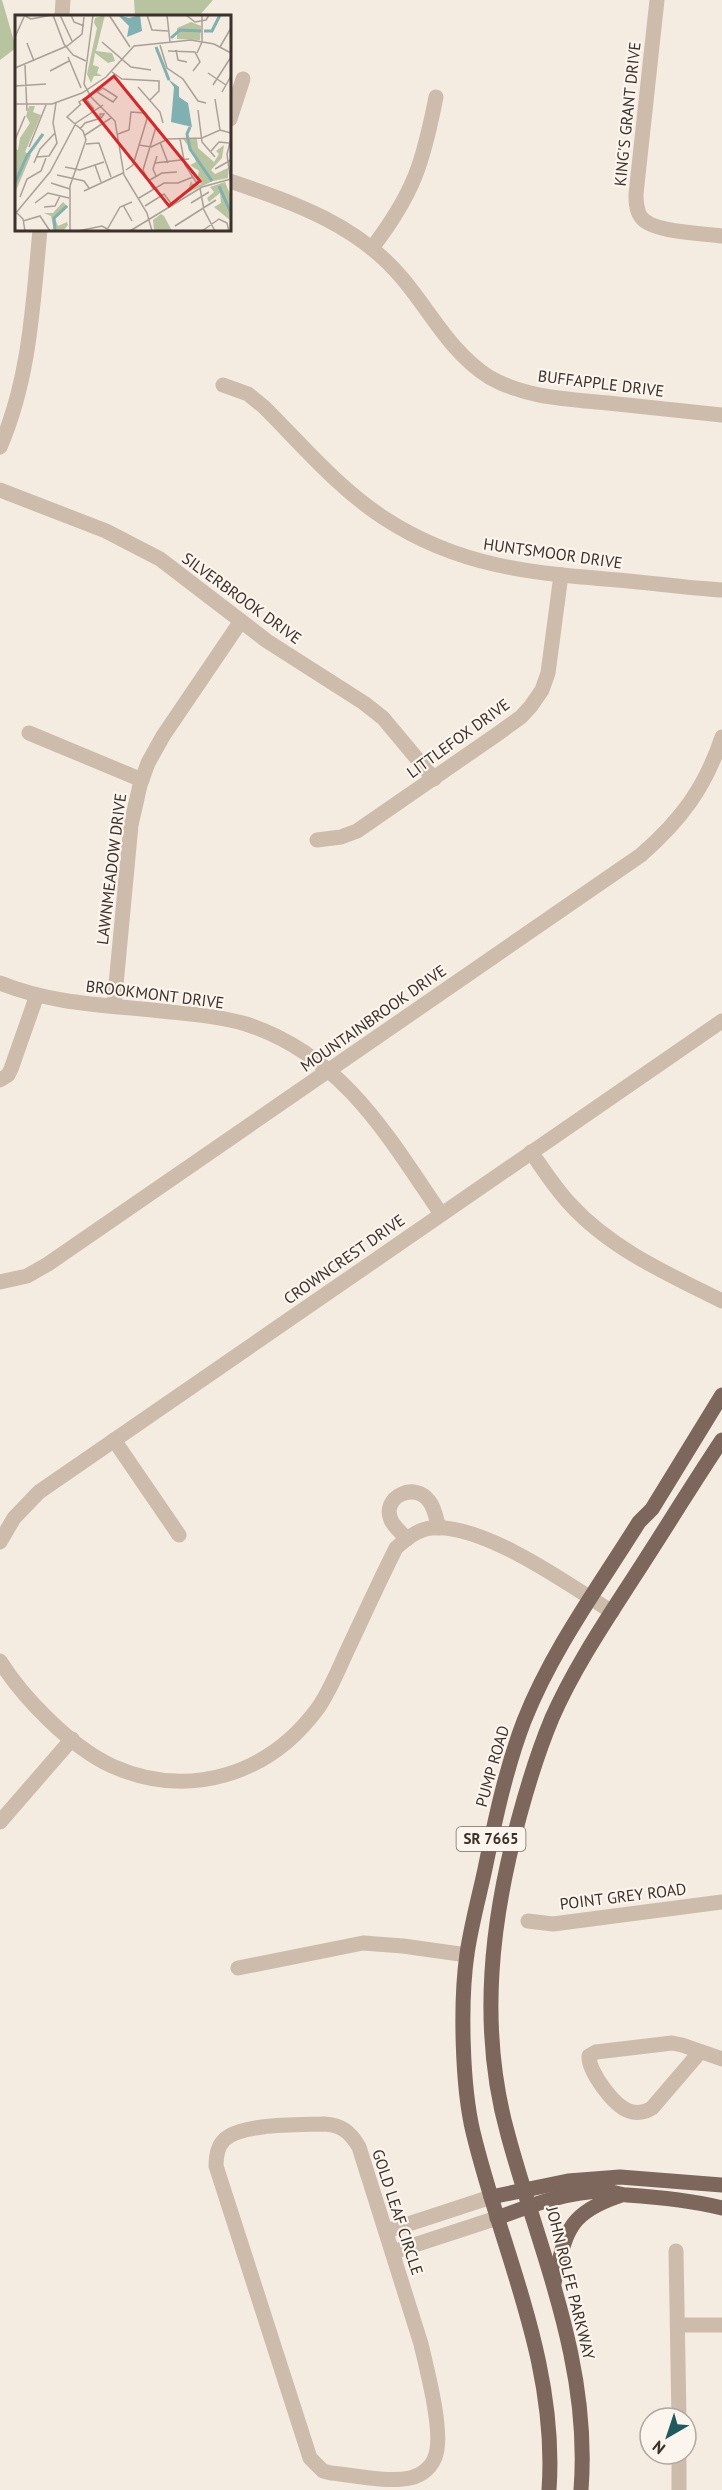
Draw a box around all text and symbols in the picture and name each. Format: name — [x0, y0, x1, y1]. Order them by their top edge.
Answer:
inset map — [15, 15, 231, 231]
street label: KING'S GRANT DRIVE — [609, 41, 645, 187]
street label: BUFFAPPLE DRIVE — [537, 365, 665, 401]
street label: HUNTSMOOR DRIVE — [482, 533, 624, 573]
street label: SILVERBROOK DRIVE — [178, 548, 306, 648]
street label: LITTLEFOX DRIVE — [403, 694, 513, 782]
street label: LAWNMEADOW DRIVE — [92, 792, 130, 946]
street label: MOUNTAINBROOK DRIVE — [296, 960, 450, 1076]
street label: BROOKMONT DRIVE — [85, 976, 225, 1012]
street label: CROWNCREST DRIVE — [280, 1210, 408, 1308]
street label: PUMP ROAD — [471, 1723, 513, 1809]
road number: SR 7665 — [456, 1827, 526, 1851]
street label: POINT GREY ROAD — [559, 1878, 687, 1914]
street label: GOLD LEAF CIRCLE — [368, 2147, 428, 2277]
street label: JOHN ROLFE PARKWAY — [542, 2203, 600, 2362]
north arrow — [638, 2406, 698, 2466]
text: N — [648, 2437, 669, 2459]

